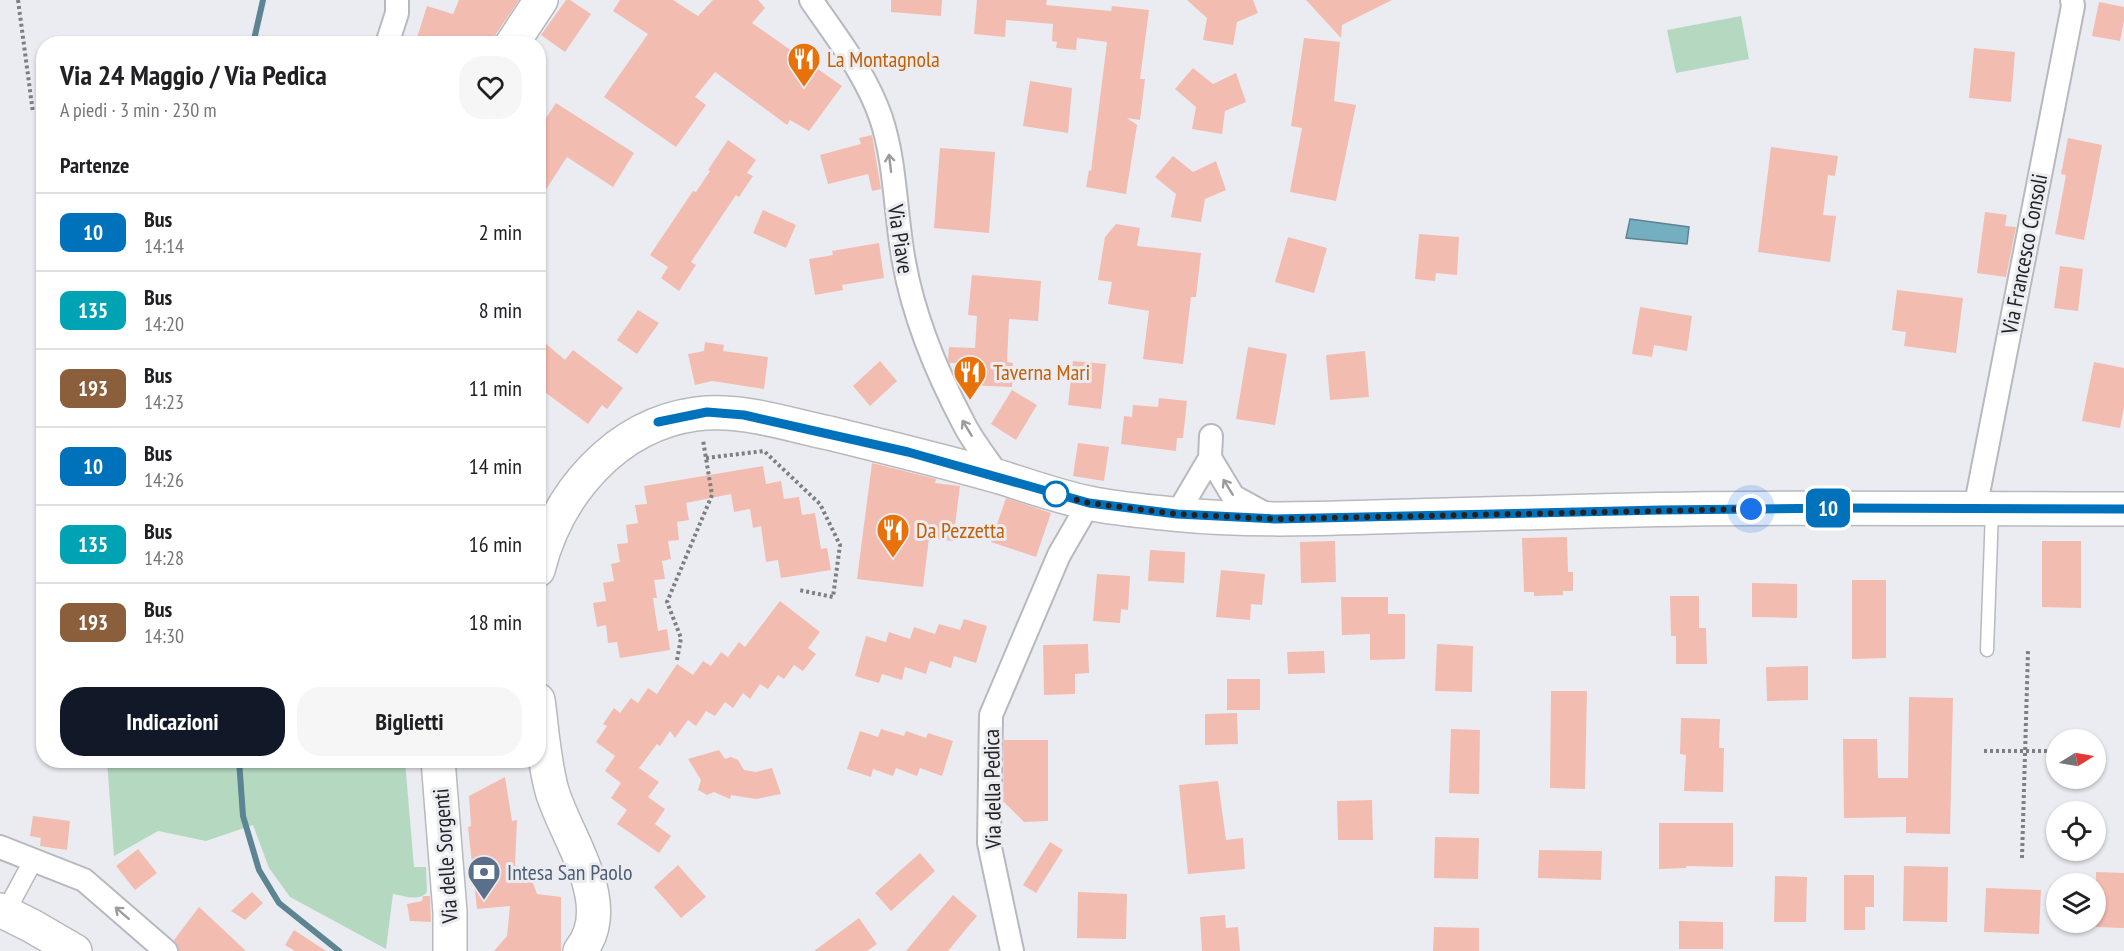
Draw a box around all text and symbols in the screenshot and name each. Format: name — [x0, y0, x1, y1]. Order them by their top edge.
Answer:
restaurant icon: La Montagnola — [786, 41, 822, 88]
place label: La Montagnola — [827, 45, 940, 73]
text: Via 24 Maggio / Via Pedica — [60, 56, 327, 93]
button: heart — [459, 56, 522, 119]
text: A piedi · 3 min · 230 m — [60, 97, 216, 123]
text: Partenze — [60, 151, 129, 179]
one-way arrow — [884, 153, 895, 173]
street label: Via Francesco Consoli — [1995, 171, 2053, 338]
street label: Via Piave — [882, 201, 920, 276]
text: Bus — [144, 205, 172, 233]
text: 2 min — [479, 218, 522, 246]
text: 10 — [83, 219, 103, 246]
text: 14:14 — [144, 233, 184, 259]
text: Bus — [144, 283, 172, 311]
text: 8 min — [479, 296, 522, 324]
text: 135 — [78, 297, 108, 324]
text: 14:20 — [144, 311, 184, 337]
restaurant icon: Taverna Mari — [952, 354, 988, 401]
place label: Taverna Mari — [993, 358, 1090, 386]
text: Bus — [144, 361, 172, 389]
text: 11 min — [469, 374, 522, 402]
text: 193 — [78, 375, 108, 402]
text: 14:23 — [144, 389, 184, 415]
one-way arrow — [960, 420, 972, 437]
text: Bus — [144, 439, 172, 467]
text: 14 min — [469, 452, 522, 480]
text: 10 — [83, 453, 103, 480]
text: 14:26 — [144, 467, 184, 493]
one-way arrow — [1221, 479, 1233, 496]
unlabelled marker — [1043, 481, 1069, 507]
line badge: 10 — [1801, 488, 1855, 528]
your location — [1736, 494, 1766, 524]
text: 10 — [1818, 495, 1838, 522]
restaurant icon: Da Pezzetta — [875, 512, 911, 559]
place label: Da Pezzetta — [916, 516, 1005, 544]
text: Bus — [144, 517, 172, 545]
text: 16 min — [469, 530, 522, 558]
text: 135 — [78, 531, 108, 558]
text: 14:28 — [144, 545, 184, 571]
text: Bus — [144, 595, 172, 623]
text: 18 min — [469, 608, 522, 636]
text: 193 — [78, 609, 108, 636]
text: 14:30 — [144, 623, 184, 649]
button: Indicazioni — [60, 687, 285, 756]
button: Biglietti — [297, 687, 522, 756]
street label: Via della Pedica — [977, 729, 1007, 850]
north arrow — [2046, 729, 2106, 789]
map controls — [2046, 729, 2106, 933]
street label: Via delle Sorgenti — [426, 788, 464, 925]
button: locate — [2046, 801, 2106, 861]
bank icon: Intesa San Paolo — [466, 854, 502, 901]
place label: Intesa San Paolo — [507, 858, 632, 886]
button: layers — [2046, 873, 2106, 933]
one-way arrow — [115, 906, 130, 920]

